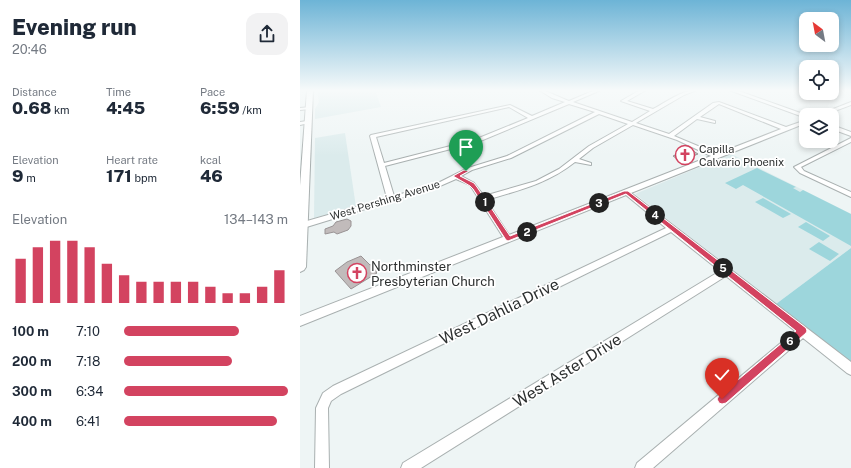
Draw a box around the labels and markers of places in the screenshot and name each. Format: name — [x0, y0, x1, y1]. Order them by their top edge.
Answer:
pin — [449, 130, 483, 171]
place label: Capilla Calvario Phoenix — [699, 143, 784, 168]
church icon: Capilla Calvario Phoenix — [674, 144, 696, 166]
pin: 1 — [475, 192, 495, 212]
pin: 3 — [589, 193, 609, 213]
pin: 4 — [645, 205, 665, 225]
pin: 2 — [517, 222, 537, 242]
pin: 5 — [713, 258, 733, 278]
place label: Northminster Presbyterian Church — [371, 259, 495, 289]
church icon: Northminster Presbyterian Church — [346, 262, 368, 284]
pin: 6 — [780, 331, 800, 351]
pin — [705, 358, 739, 399]

